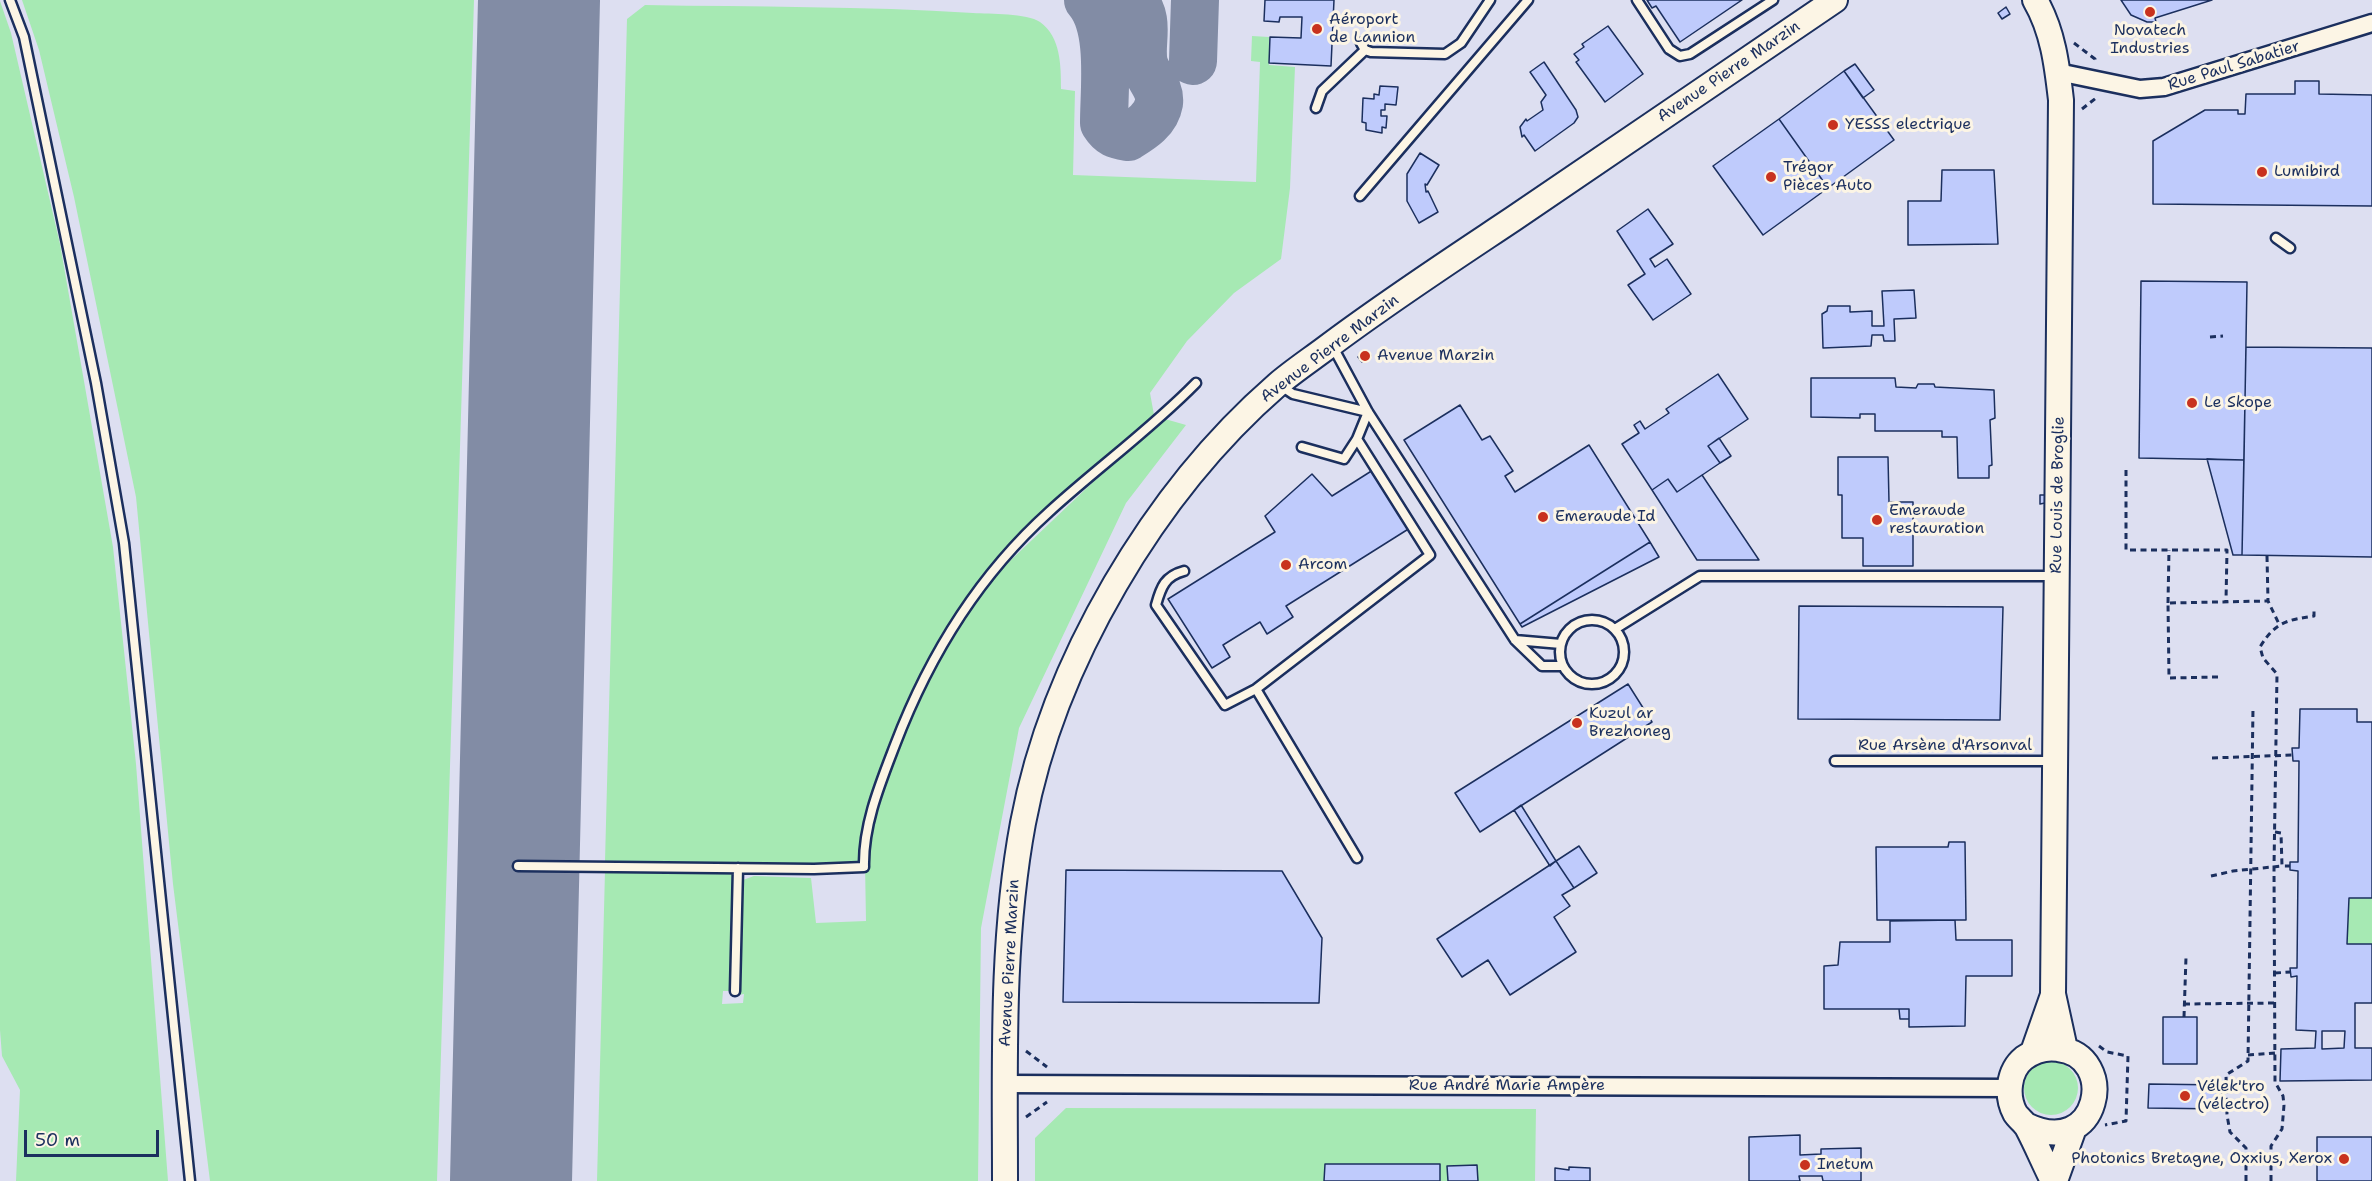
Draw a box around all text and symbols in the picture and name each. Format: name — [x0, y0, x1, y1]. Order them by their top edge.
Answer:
marker: Novatech Industries — [2143, 5, 2157, 19]
place label: Aéroport de Lannion — [1329, 10, 1415, 48]
street label: Avenue Pierre Marzin — [1654, 17, 1804, 127]
place label: Novatech Industries — [2110, 21, 2190, 59]
marker: Aéroport de Lannion — [1310, 22, 1324, 36]
street label: Rue Paul Sabatier — [2166, 37, 2302, 95]
place label: YESSS electrique — [1845, 115, 1971, 135]
marker: YESSS electrique — [1826, 118, 1840, 132]
place label: Trégor Pièces Auto — [1783, 158, 1872, 196]
place label: Lumibird — [2274, 162, 2340, 182]
marker: Lumibird — [2255, 165, 2269, 179]
marker: Trégor Pièces Auto — [1764, 170, 1778, 184]
street label: Avenue Pierre Marzin — [1257, 291, 1403, 407]
place label: Avenue Marzin — [1377, 346, 1494, 366]
marker: Avenue Marzin — [1358, 349, 1372, 363]
place label: Le Skope — [2204, 393, 2272, 413]
marker: Le Skope — [2185, 396, 2199, 410]
street label: Rue Louis de Broglie — [2047, 416, 2069, 574]
place label: Emeraude restauration — [1889, 501, 1984, 539]
place label: Emeraude Id — [1555, 507, 1655, 527]
marker: Emeraude Id — [1536, 510, 1550, 524]
marker: Emeraude restauration — [1870, 513, 1884, 527]
place label: Arcom — [1298, 555, 1347, 575]
marker: Arcom — [1279, 558, 1293, 572]
place label: Kuzul ar Brezhoneg — [1589, 704, 1671, 742]
marker: Kuzul ar Brezhoneg — [1570, 716, 1584, 730]
street label: Rue Arsène d'Arsonval — [1858, 736, 2032, 756]
street label: Avenue Pierre Marzin — [996, 879, 1024, 1047]
street label: Rue André Marie Ampère — [1409, 1076, 1605, 1096]
place label: Vélek'tro (vélectro) — [2197, 1077, 2269, 1115]
marker: Vélek'tro (vélectro) — [2178, 1089, 2192, 1103]
scale bar — [27, 1118, 162, 1156]
text: 50 m — [35, 1128, 80, 1152]
place label: Photonics Bretagne, Oxxius, Xerox — [2071, 1149, 2332, 1169]
marker: Photonics Bretagne, Oxxius, Xerox — [2337, 1152, 2351, 1166]
place label: Inetum — [1817, 1155, 1874, 1175]
marker: Inetum — [1798, 1158, 1812, 1172]

